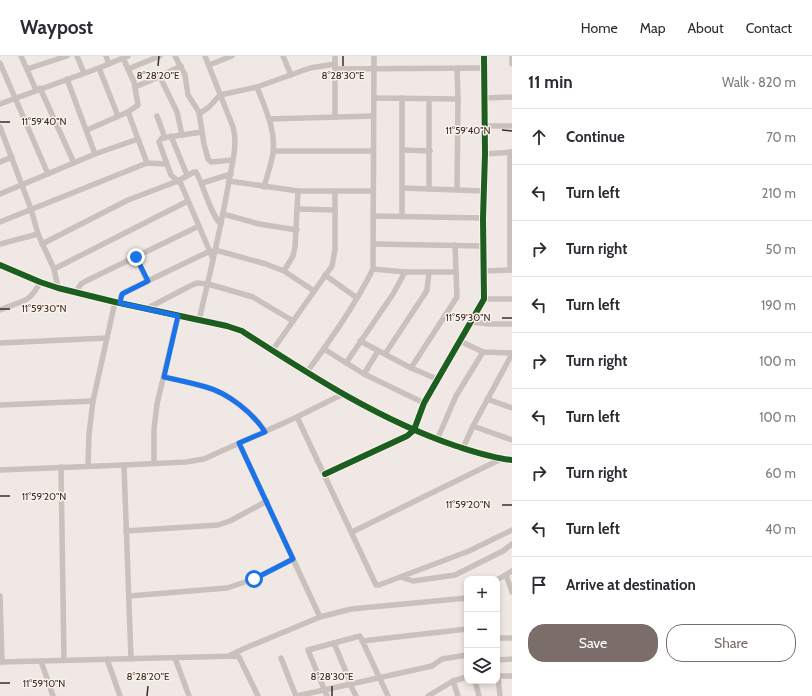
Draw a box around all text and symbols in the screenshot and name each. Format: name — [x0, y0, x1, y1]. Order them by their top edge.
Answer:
text: Waypost — [20, 16, 93, 39]
text: Home — [581, 19, 618, 37]
text: Map — [640, 19, 665, 37]
text: About — [687, 19, 724, 37]
text: Contact — [746, 19, 792, 37]
text: 8°28'20"E — [137, 69, 180, 82]
text: 8°28'30"E — [321, 69, 365, 82]
text: 11 min — [528, 72, 573, 92]
text: Walk · 820 m — [722, 74, 796, 90]
text: 11°59'40"N — [21, 115, 67, 128]
text: 11°59'40"N — [445, 124, 491, 137]
icon: ahead — [528, 126, 550, 148]
text: Continue — [566, 128, 625, 146]
text: 70 m — [766, 129, 796, 145]
icon: left — [528, 182, 550, 204]
text: Turn left — [566, 184, 620, 202]
text: 210 m — [762, 185, 796, 201]
icon: right — [528, 238, 550, 260]
text: Turn right — [566, 240, 627, 258]
text: 50 m — [766, 241, 796, 257]
route end — [127, 248, 145, 266]
icon: left — [528, 294, 550, 316]
text: Turn left — [566, 296, 620, 314]
text: 190 m — [761, 297, 796, 313]
text: 11°59'30"N — [22, 302, 66, 315]
text: 11°59'30"N — [446, 311, 490, 324]
icon: right — [528, 350, 550, 372]
text: Turn right — [566, 352, 627, 370]
text: 100 m — [759, 353, 796, 369]
icon: left — [528, 406, 550, 428]
text: Turn left — [566, 408, 620, 426]
text: 100 m — [759, 409, 796, 425]
icon: right — [528, 462, 550, 484]
text: Turn right — [566, 464, 627, 482]
text: 60 m — [765, 465, 796, 481]
text: 11°59'20"N — [22, 490, 66, 503]
text: 11°59'20"N — [446, 498, 490, 511]
icon: left — [528, 518, 550, 540]
text: Turn left — [566, 520, 620, 538]
text: 40 m — [765, 521, 796, 537]
route start — [245, 570, 263, 588]
icon: arrive — [528, 574, 550, 596]
map controls — [464, 576, 500, 684]
button: + — [464, 576, 500, 612]
text: Arrive at destination — [566, 576, 696, 594]
button: − — [464, 612, 500, 648]
button: Save — [528, 624, 658, 662]
button: Share — [666, 624, 796, 662]
button: layers — [464, 648, 500, 684]
text: 8°28'20"E — [127, 670, 170, 683]
text: 8°28'30"E — [310, 670, 354, 683]
text: 11°59'10"N — [23, 677, 65, 690]

